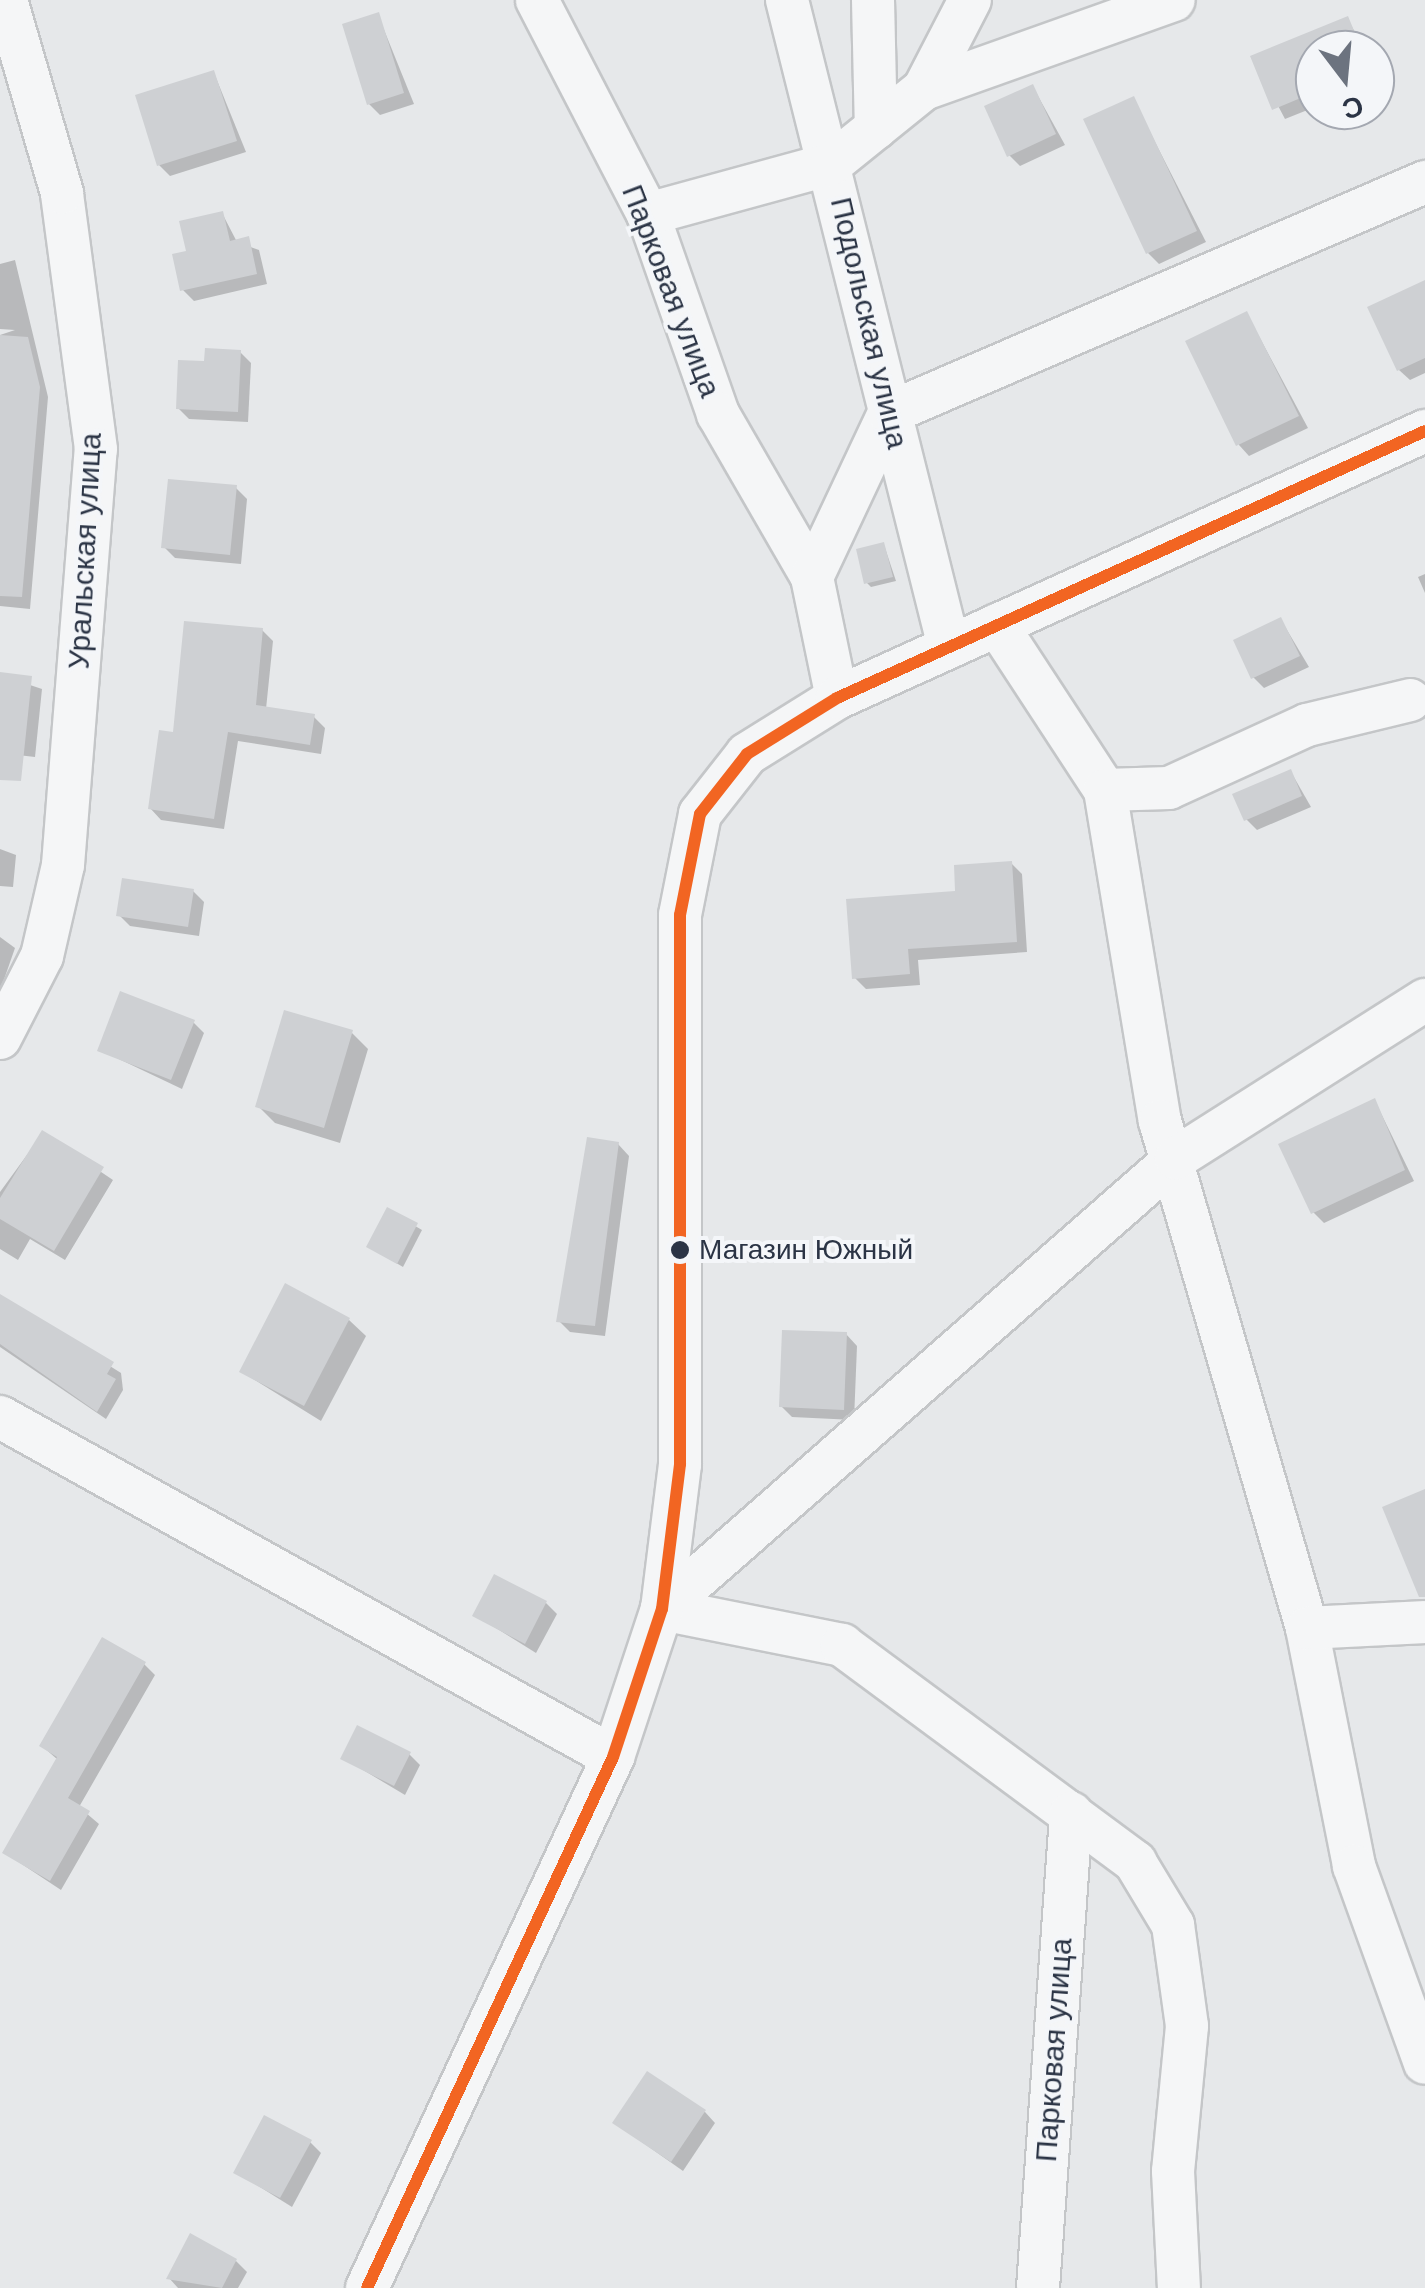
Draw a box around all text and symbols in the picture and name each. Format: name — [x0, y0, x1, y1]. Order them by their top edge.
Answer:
north arrow — [1295, 30, 1395, 130]
text: С — [1339, 90, 1367, 125]
street label: Парковая улица — [614, 180, 728, 402]
street label: Подольская улица — [823, 194, 915, 452]
street label: Уральская улица — [61, 432, 109, 670]
place label: Магазин Южный — [699, 1233, 913, 1267]
marker: Магазин Южный — [670, 1240, 690, 1260]
street label: Парковая улица — [1028, 1937, 1080, 2163]

